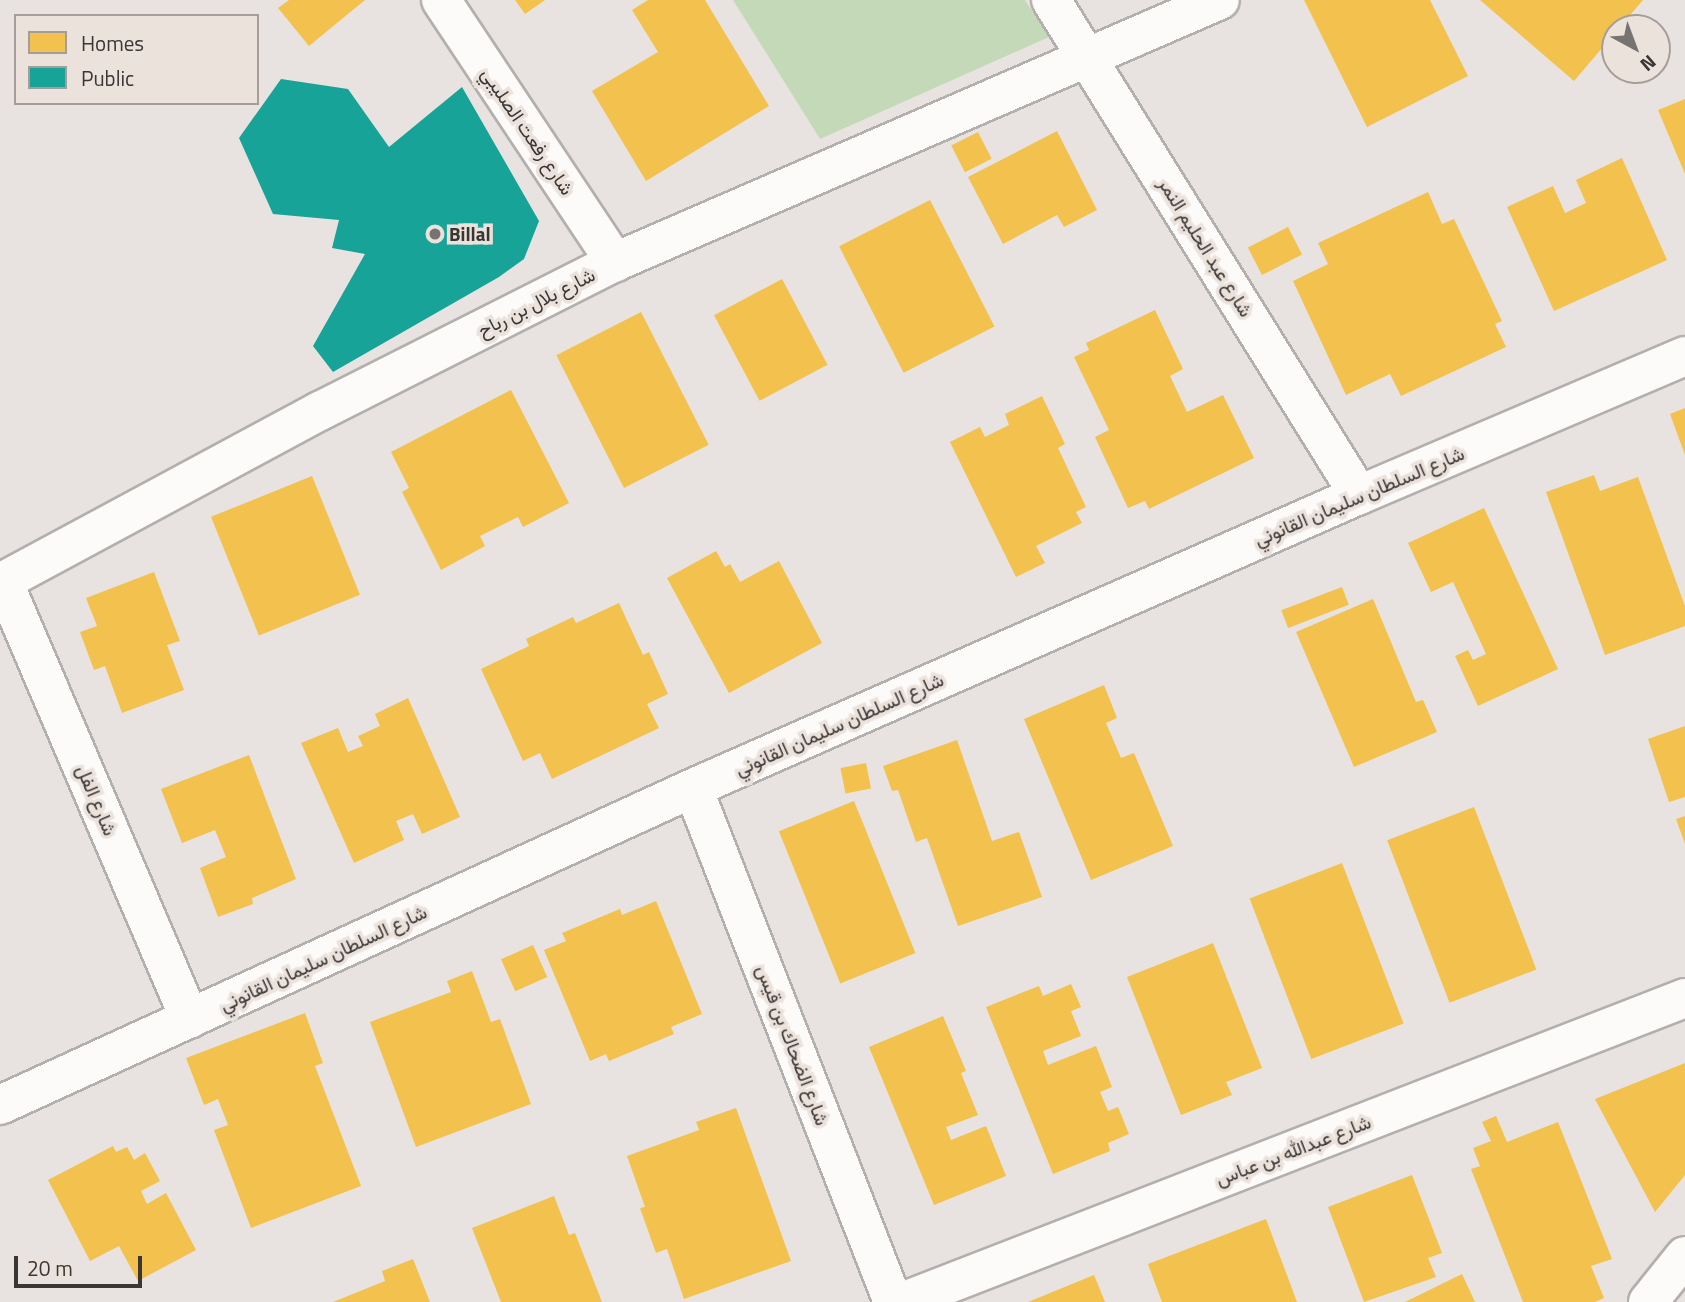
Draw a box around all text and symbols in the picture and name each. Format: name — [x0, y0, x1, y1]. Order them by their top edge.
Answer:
legend — [14, 14, 259, 105]
north arrow — [1601, 14, 1671, 84]
text: Homes — [81, 27, 144, 59]
text: N — [1634, 48, 1663, 79]
text: Public — [81, 62, 134, 94]
street label: شارع رفعت الصليبي — [477, 63, 579, 199]
street label: شارع عبد الحليم النمر — [1154, 173, 1258, 321]
place label: Billal — [449, 223, 491, 245]
marker: Billal — [427, 226, 443, 242]
street label: شارع بلال بن رباح — [474, 263, 598, 341]
street label: شارع السلطان سليمان القانوني — [1251, 441, 1467, 551]
street label: شارع السلطان سليمان القانوني — [731, 668, 947, 780]
street label: شارع الفل — [72, 761, 122, 839]
street label: شارع السلطان سليمان القانوني — [216, 900, 430, 1016]
street label: شارع الضحاك بن قيس — [752, 962, 834, 1128]
street label: شارع عبدالله بن عباس — [1212, 1110, 1374, 1190]
scale bar — [18, 1242, 145, 1286]
text: 20 m — [27, 1252, 73, 1284]

